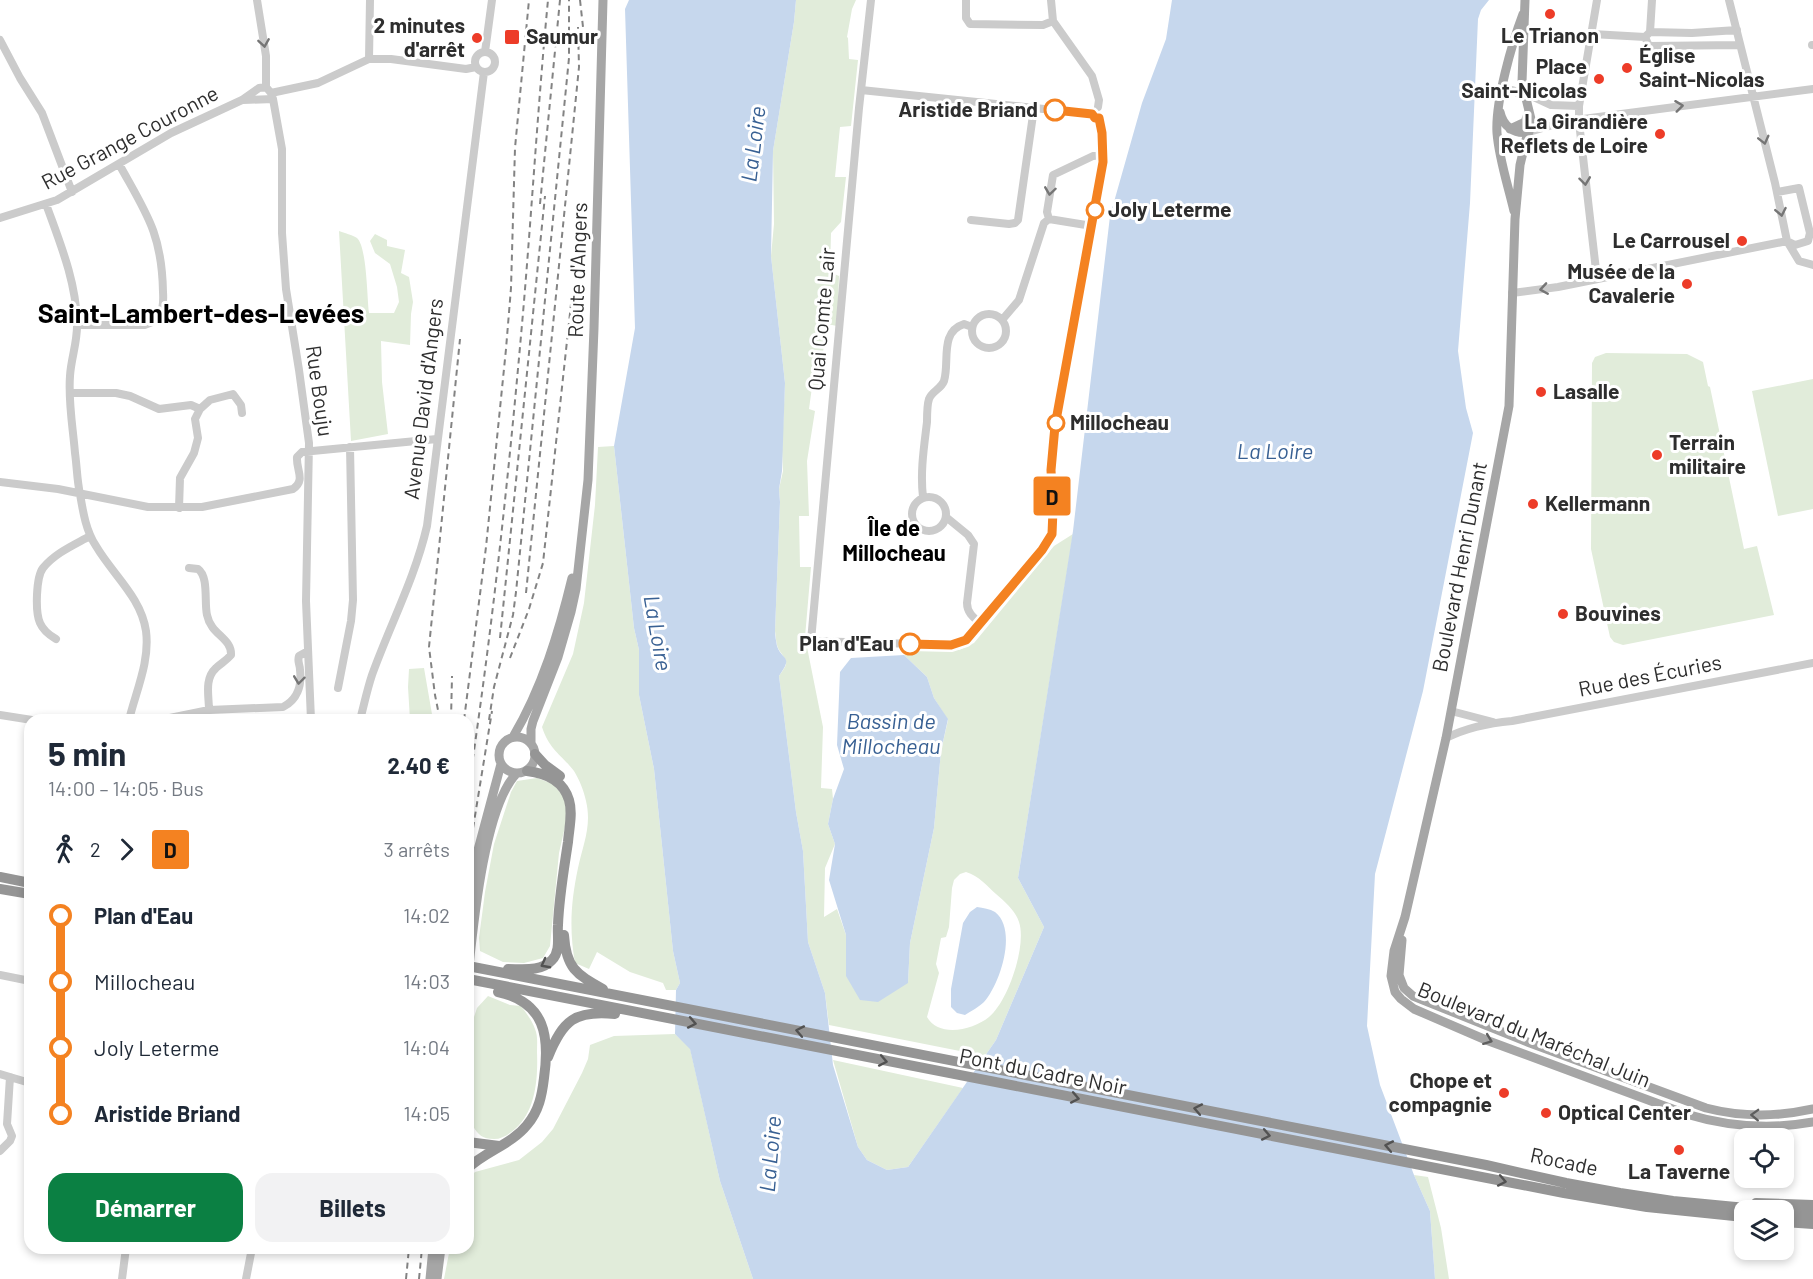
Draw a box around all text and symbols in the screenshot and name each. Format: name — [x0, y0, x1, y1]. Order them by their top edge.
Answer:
marker: Le Trianon — [1543, 7, 1557, 21]
place label: 2 minutes d'arrêt — [374, 12, 465, 61]
place label: Le Trianon — [1501, 22, 1599, 47]
place label: Saumur — [526, 23, 598, 48]
marker: Saumur — [503, 28, 521, 46]
marker: 2 minutes d'arrêt — [470, 31, 484, 45]
one-way arrow — [257, 38, 270, 48]
place label: Église Saint-Nicolas — [1639, 42, 1765, 91]
place label: Place Saint-Nicolas — [1461, 53, 1587, 102]
marker: Église Saint-Nicolas — [1620, 61, 1634, 75]
marker: Place Saint-Nicolas — [1592, 72, 1606, 86]
street label: Rue Grange Couronne — [37, 79, 222, 194]
place label: Aristide Briand — [898, 96, 1038, 121]
marker: Aristide Briand — [1044, 99, 1066, 121]
one-way arrow — [1675, 100, 1684, 113]
water label: La Loire — [734, 104, 770, 183]
place label: La Girandière Reflets de Loire — [1501, 108, 1648, 157]
marker: La Girandière Reflets de Loire — [1653, 127, 1667, 141]
one-way arrow — [1757, 135, 1770, 145]
one-way arrow — [1578, 176, 1591, 185]
one-way arrow — [1045, 187, 1057, 196]
place label: Joly Leterme — [1108, 196, 1231, 221]
marker: Joly Leterme — [1086, 201, 1104, 219]
street label: Route d'Angers — [562, 202, 591, 338]
one-way arrow — [1774, 207, 1787, 217]
place label: Le Carrousel — [1612, 227, 1730, 252]
marker: Le Carrousel — [1735, 234, 1749, 248]
street label: Quai Comte Lair — [802, 246, 839, 391]
place label: Musée de la Cavalerie — [1567, 258, 1675, 307]
marker: Musée de la Cavalerie — [1680, 277, 1694, 291]
one-way arrow — [1539, 282, 1549, 295]
district label: Saint-Lambert-des-Levées — [38, 296, 364, 328]
street label: Avenue David d'Angers — [398, 297, 447, 501]
street label: Rue Bouju — [302, 344, 339, 438]
place label: Lasalle — [1553, 378, 1619, 403]
marker: Lasalle — [1534, 385, 1548, 399]
place label: Millocheau — [1070, 409, 1169, 434]
marker: Millocheau — [1047, 414, 1065, 432]
place label: Terrain militaire — [1669, 429, 1746, 478]
water label: La Loire — [1237, 437, 1313, 463]
marker: Terrain militaire — [1650, 448, 1664, 462]
street label: Boulevard Henri Dunant — [1426, 459, 1491, 674]
line badge: D — [1032, 476, 1072, 516]
text: D — [1046, 484, 1058, 509]
place label: Kellermann — [1545, 490, 1650, 515]
marker: Kellermann — [1526, 497, 1540, 511]
district label: Île de Millocheau — [842, 514, 946, 565]
water label: La Loire — [640, 593, 678, 673]
place label: Bouvines — [1575, 600, 1661, 625]
marker: Bouvines — [1556, 607, 1570, 621]
place label: Plan d'Eau — [799, 630, 894, 655]
marker: Plan d'Eau — [899, 633, 921, 655]
street label: Rue des Écuries — [1576, 648, 1723, 701]
one-way arrow — [293, 675, 306, 684]
water label: Bassin de Millocheau — [841, 707, 941, 758]
text: 5 min — [48, 733, 126, 773]
text: 2.40 € — [388, 752, 450, 778]
text: 14:00 – 14:05 · Bus — [48, 776, 204, 800]
icon: walk — [48, 833, 81, 866]
icon: forward — [110, 833, 143, 866]
text: 2 — [90, 837, 101, 861]
text: D — [164, 837, 177, 862]
text: 3 arrêts — [384, 837, 450, 861]
text: Plan d'Eau — [94, 902, 193, 928]
text: 14:02 — [403, 903, 450, 927]
one-way arrow — [540, 956, 551, 968]
text: Millocheau — [94, 968, 195, 994]
text: 14:03 — [404, 969, 450, 993]
street label: Boulevard du Maréchal Juin — [1415, 975, 1655, 1092]
one-way arrow — [686, 1016, 696, 1029]
one-way arrow — [796, 1025, 806, 1038]
one-way arrow — [1482, 1033, 1493, 1046]
text: Joly Leterme — [94, 1034, 220, 1060]
text: 14:04 — [403, 1035, 450, 1059]
street label: Pont du Cadre Noir — [957, 1042, 1129, 1099]
one-way arrow — [878, 1054, 888, 1067]
place label: Chope et compagnie — [1389, 1067, 1492, 1116]
marker: Chope et compagnie — [1497, 1086, 1511, 1100]
one-way arrow — [1069, 1091, 1079, 1104]
place label: Optical Center — [1558, 1099, 1691, 1124]
text: Aristide Briand — [94, 1100, 240, 1126]
text: 14:05 — [404, 1101, 450, 1125]
one-way arrow — [1193, 1103, 1203, 1116]
marker: Optical Center — [1539, 1106, 1553, 1120]
one-way arrow — [1750, 1108, 1759, 1121]
water label: La Loire — [753, 1115, 785, 1193]
one-way arrow — [1261, 1128, 1271, 1141]
map controls — [1734, 1128, 1794, 1260]
button: locate — [1734, 1128, 1794, 1188]
one-way arrow — [1385, 1140, 1395, 1153]
street label: Rocade — [1528, 1141, 1600, 1180]
marker: La Taverne — [1672, 1143, 1686, 1157]
place label: La Taverne — [1628, 1158, 1730, 1183]
button: Démarrer — [48, 1173, 243, 1242]
button: Billets — [255, 1173, 450, 1242]
one-way arrow — [1497, 1174, 1507, 1187]
button: layers — [1734, 1200, 1794, 1260]

